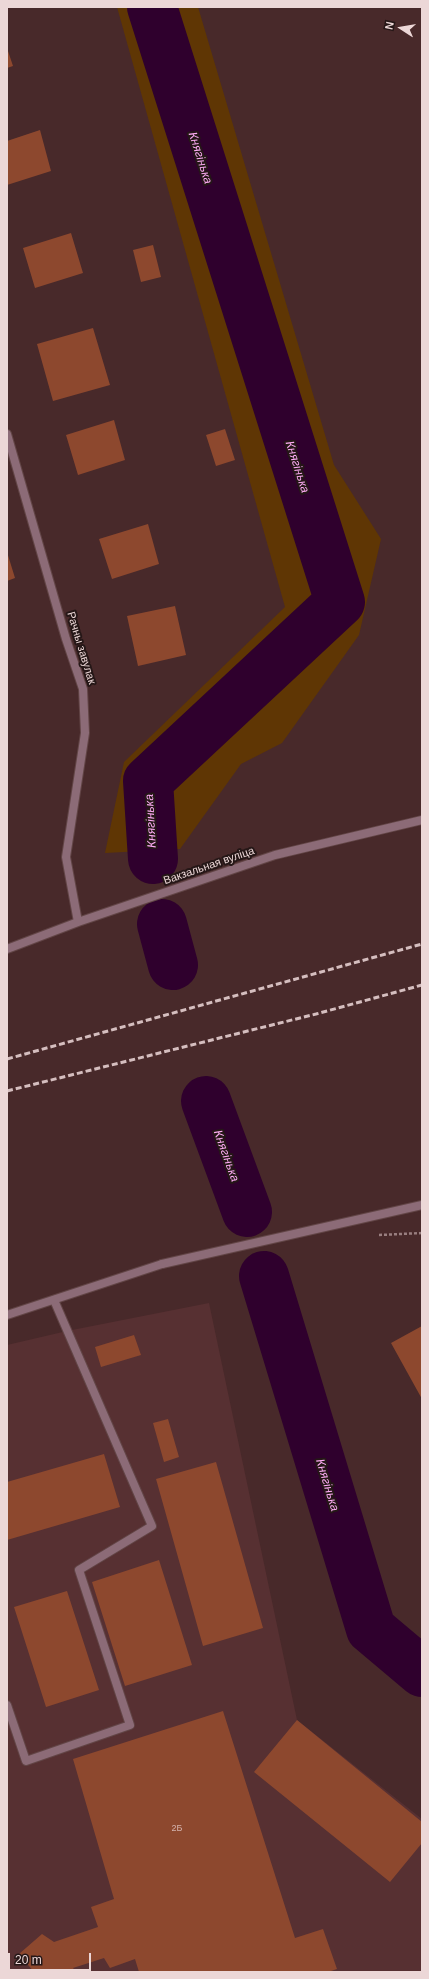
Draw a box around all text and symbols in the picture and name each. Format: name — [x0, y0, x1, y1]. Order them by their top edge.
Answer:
north arrow — [381, 8, 421, 48]
text: N — [383, 20, 396, 31]
water label: Княгінька — [185, 130, 215, 186]
water label: Княгінька — [282, 439, 312, 495]
street label: Рачны завулак — [64, 610, 98, 686]
water label: Княгінька — [142, 794, 160, 848]
street label: Вакзальная вуліца — [162, 844, 256, 888]
water label: Княгінька — [210, 1128, 242, 1184]
water label: Княгінька — [312, 1457, 342, 1513]
house number: 2Б — [172, 1824, 182, 1834]
scale bar — [10, 1945, 93, 1971]
text: 20 m — [15, 1953, 42, 1967]

